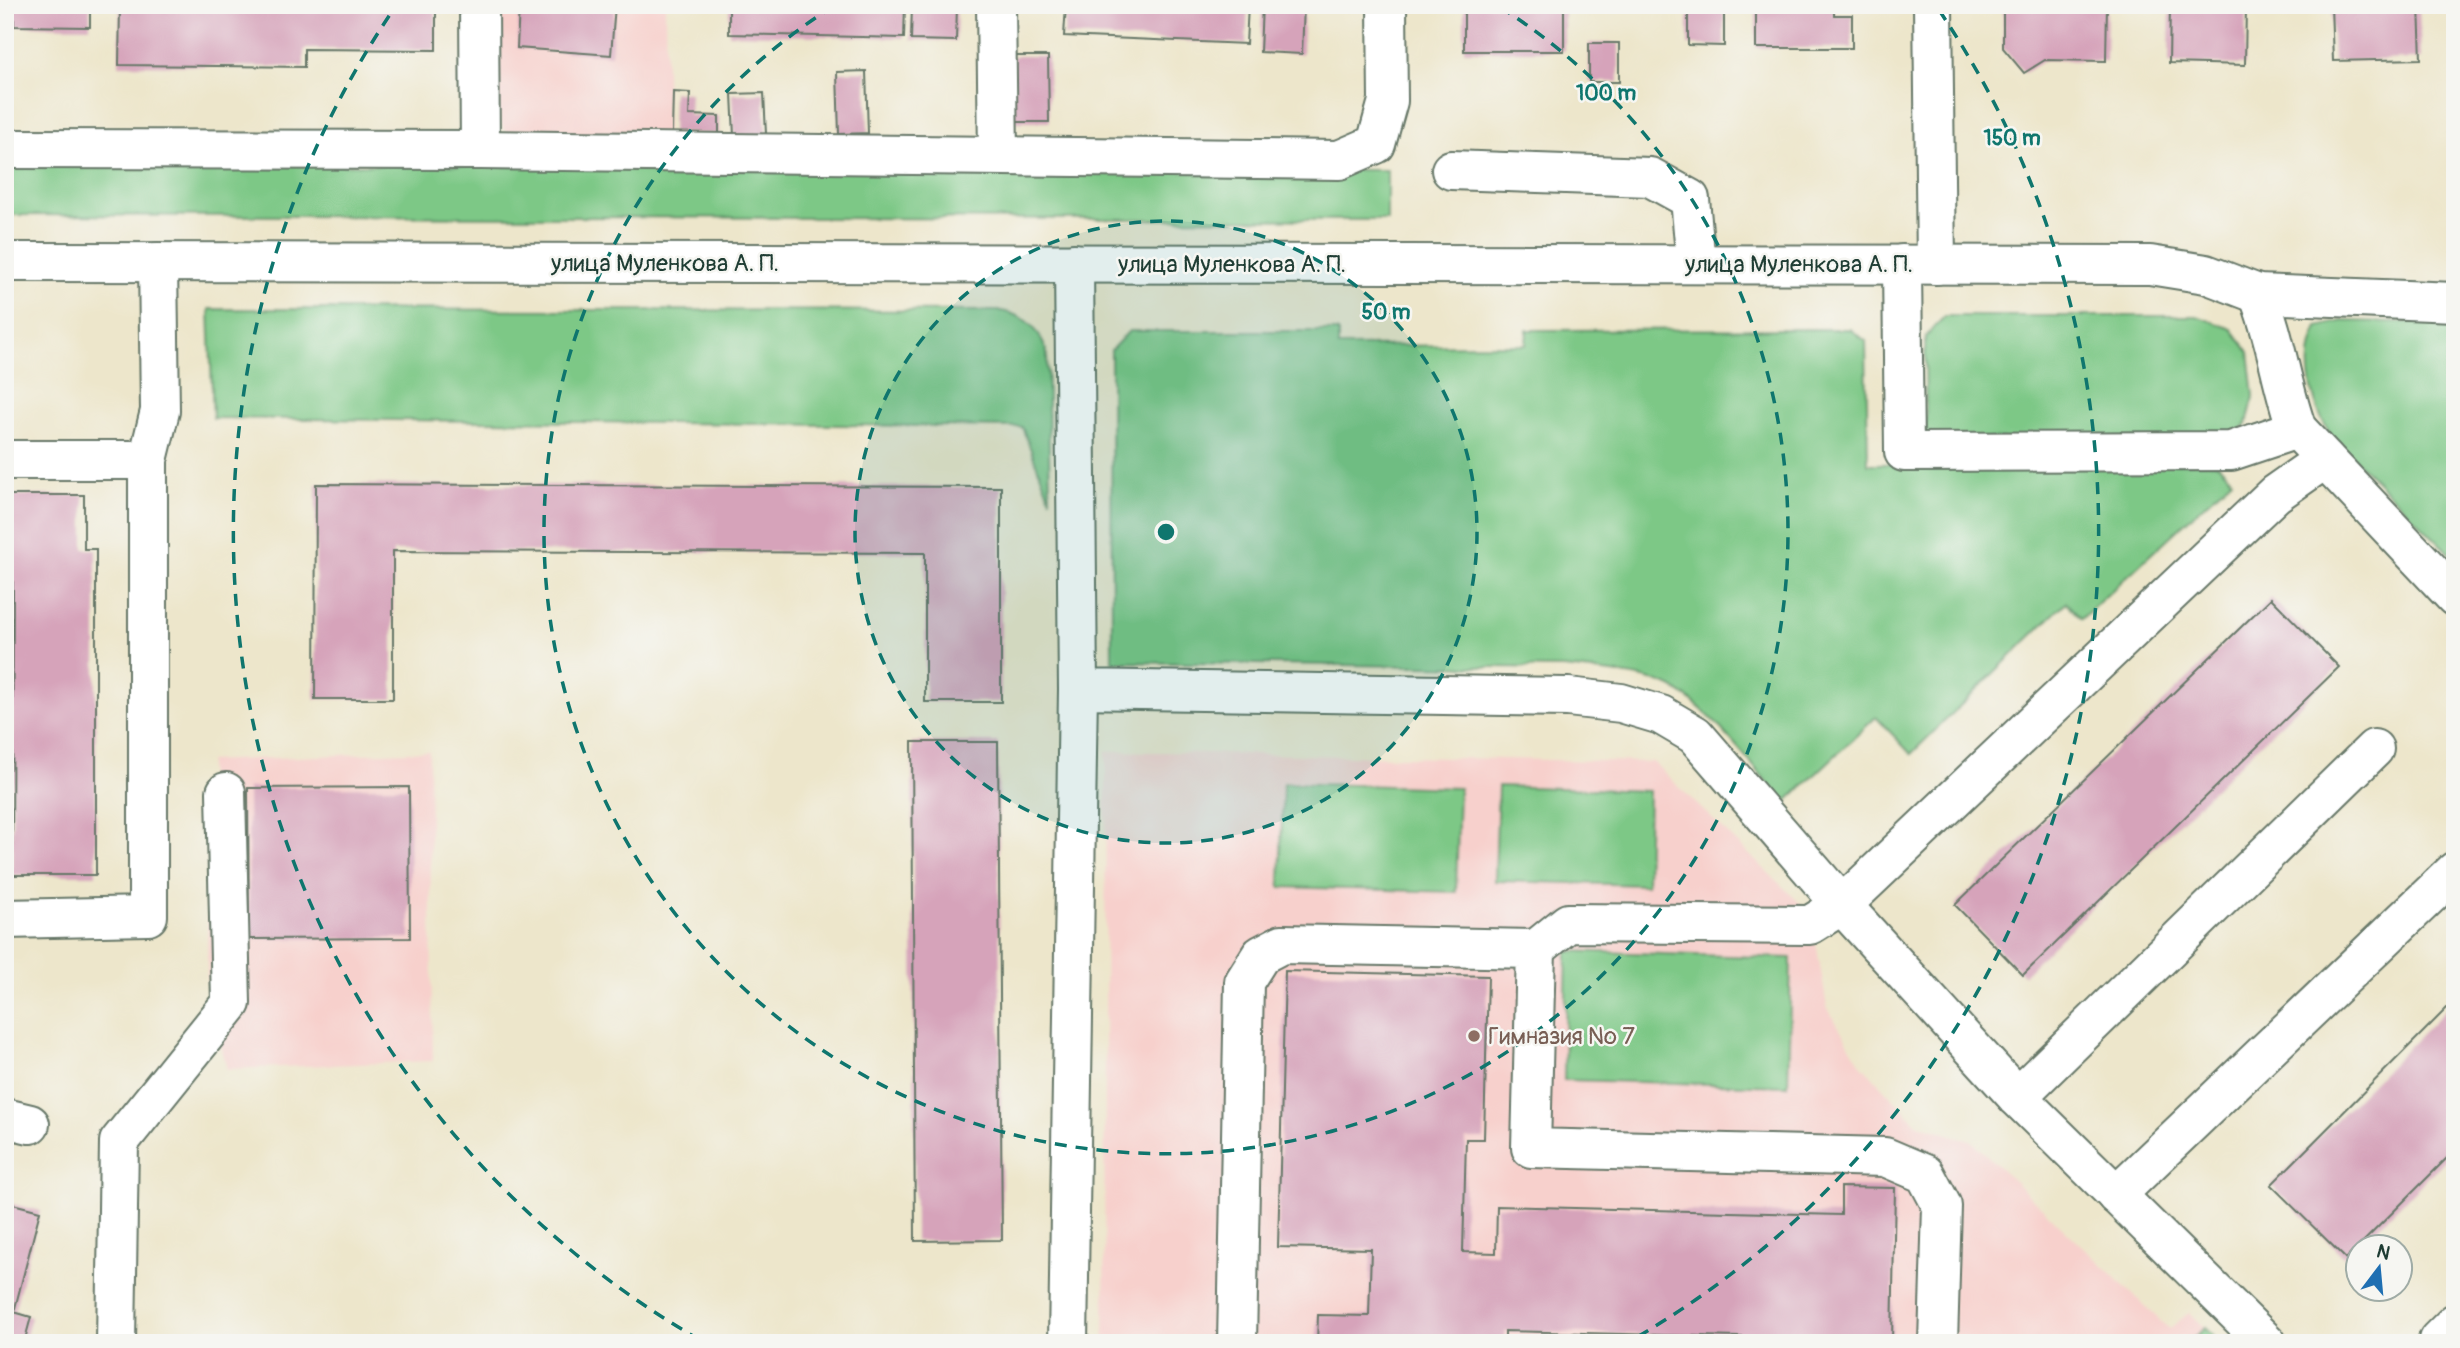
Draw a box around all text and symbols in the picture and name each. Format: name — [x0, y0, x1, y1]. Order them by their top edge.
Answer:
text: 100 m — [1576, 80, 1636, 107]
text: 150 m — [1983, 125, 2041, 152]
street label: улица Муленкова А. П. — [550, 249, 779, 278]
street label: улица Муленкова А. П. — [1117, 250, 1346, 279]
street label: улица Муленкова А. П. — [1684, 250, 1913, 279]
text: 50 m — [1362, 299, 1411, 326]
centre of rings — [1154, 520, 1178, 544]
place label: Гимназия № 7 — [1488, 1022, 1635, 1051]
marker: Гимназия № 7 — [1466, 1028, 1482, 1044]
north arrow — [2344, 1232, 2414, 1302]
text: N — [2374, 1239, 2393, 1266]

